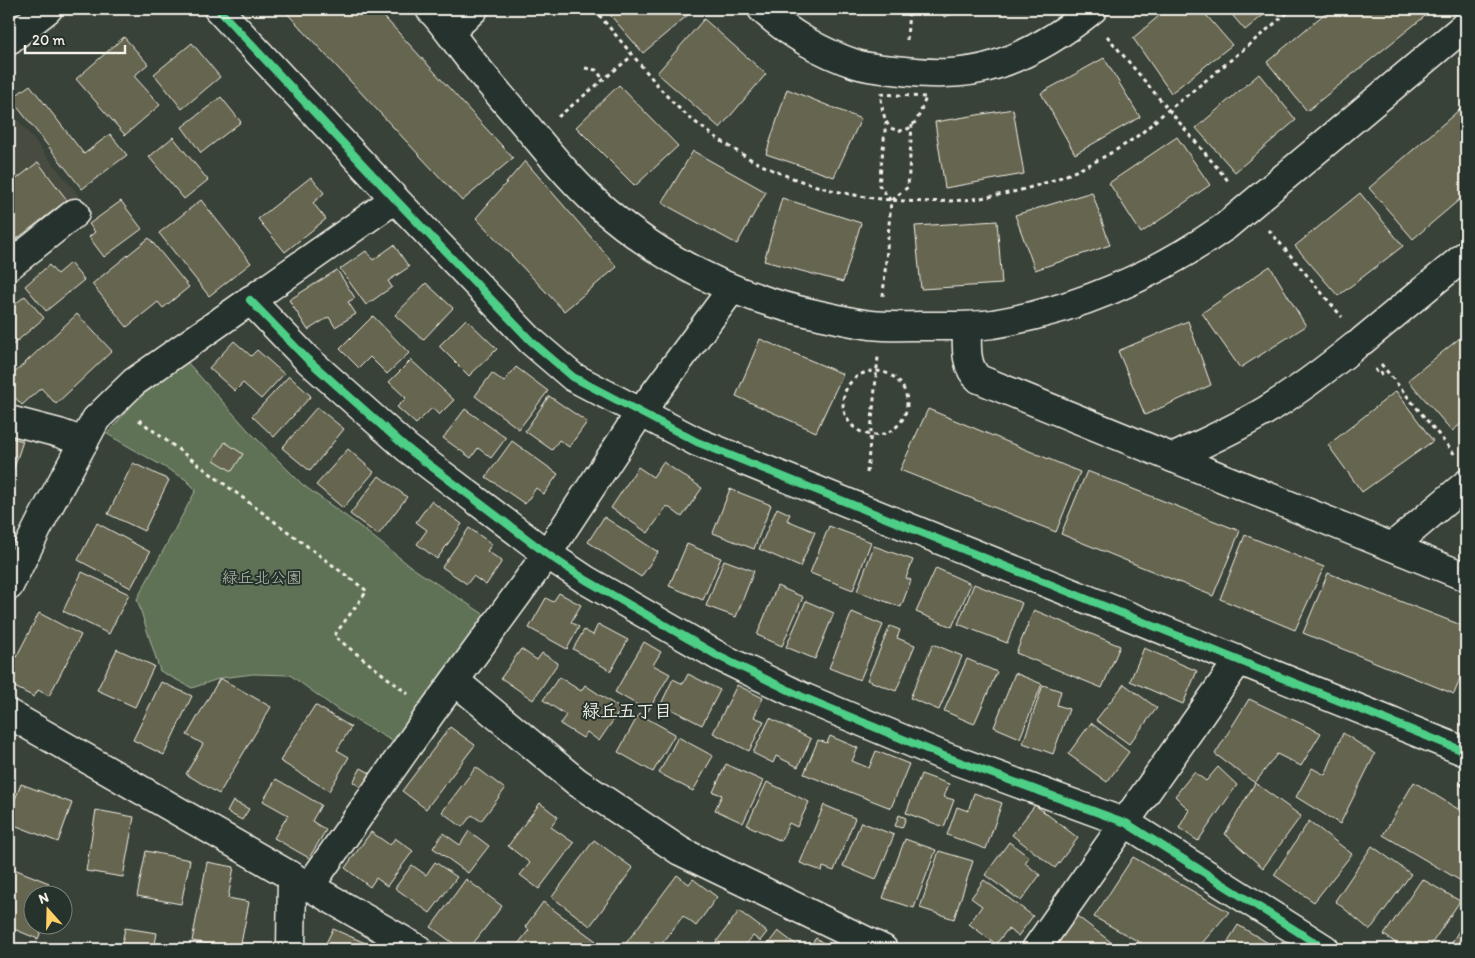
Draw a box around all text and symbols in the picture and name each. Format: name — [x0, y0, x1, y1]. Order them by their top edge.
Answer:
scale bar — [25, 22, 125, 54]
text: 20 m — [32, 31, 66, 49]
park label: 緑丘北公園 — [222, 568, 302, 587]
district label: 緑丘五丁目 — [582, 700, 672, 722]
north arrow — [22, 886, 72, 936]
text: N — [36, 889, 51, 908]

